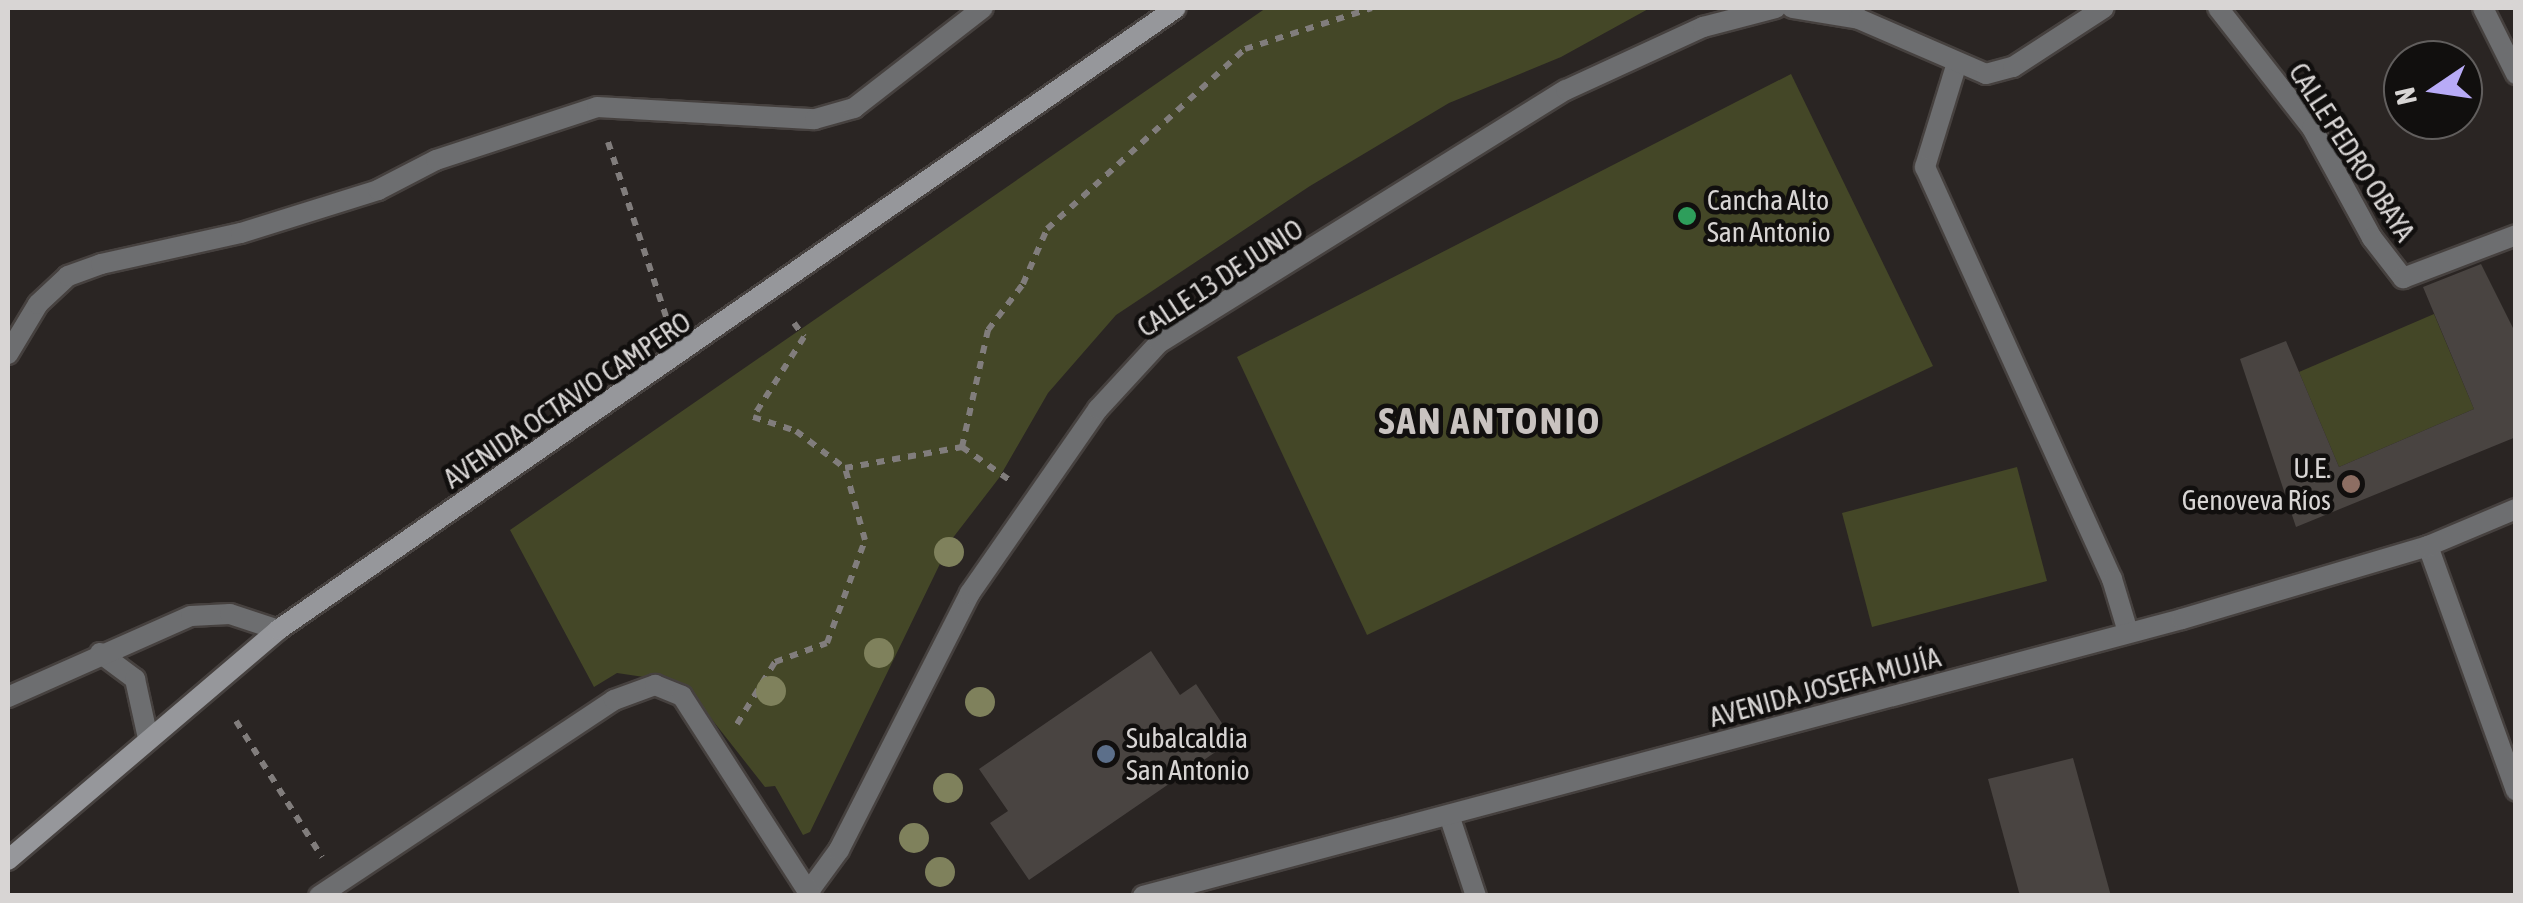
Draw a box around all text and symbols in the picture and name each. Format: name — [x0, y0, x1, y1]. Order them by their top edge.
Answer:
north arrow — [2383, 40, 2483, 140]
street label: CALLE PEDRO OBAYA — [2282, 57, 2422, 247]
text: N — [2388, 85, 2423, 108]
place label: Cancha Alto San Antonio — [1707, 183, 1831, 249]
marker: Cancha Alto San Antonio — [1676, 205, 1698, 227]
street label: CALLE 13 DE JUNIO — [1131, 212, 1309, 344]
street label: AVENIDA OCTAVIO CAMPERO — [437, 305, 697, 495]
district label: SAN ANTONIO — [1378, 398, 1602, 444]
place label: U.E. Genoveva Ríos — [2182, 451, 2331, 517]
marker: U.E. Genoveva Ríos — [2340, 473, 2362, 495]
street label: AVENIDA JOSEFA MUJÍA — [1706, 640, 1944, 734]
place label: Subalcaldia San Antonio — [1126, 721, 1250, 787]
marker: Subalcaldia San Antonio — [1095, 743, 1117, 765]

